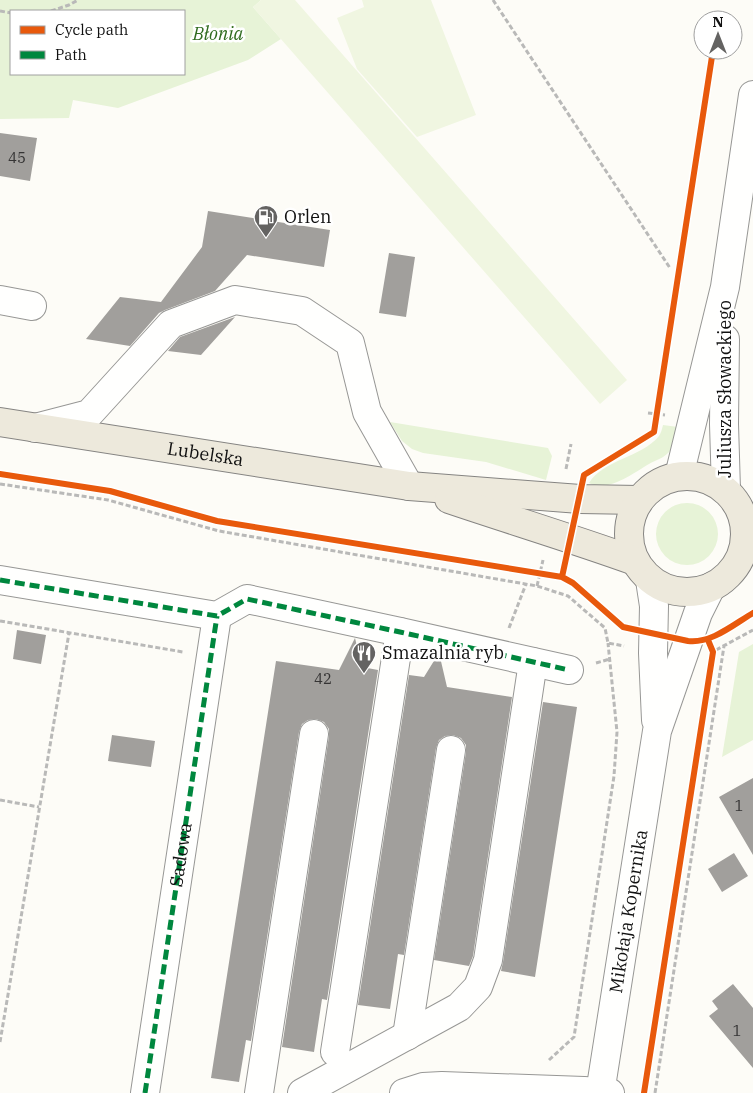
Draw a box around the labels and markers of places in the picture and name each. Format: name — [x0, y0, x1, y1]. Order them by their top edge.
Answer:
fuel station icon: Orlen — [253, 204, 279, 238]
place label: Orlen — [284, 205, 331, 228]
restaurant icon: Smazalnia ryb — [351, 640, 377, 674]
place label: Smazalnia ryb — [382, 641, 504, 664]

